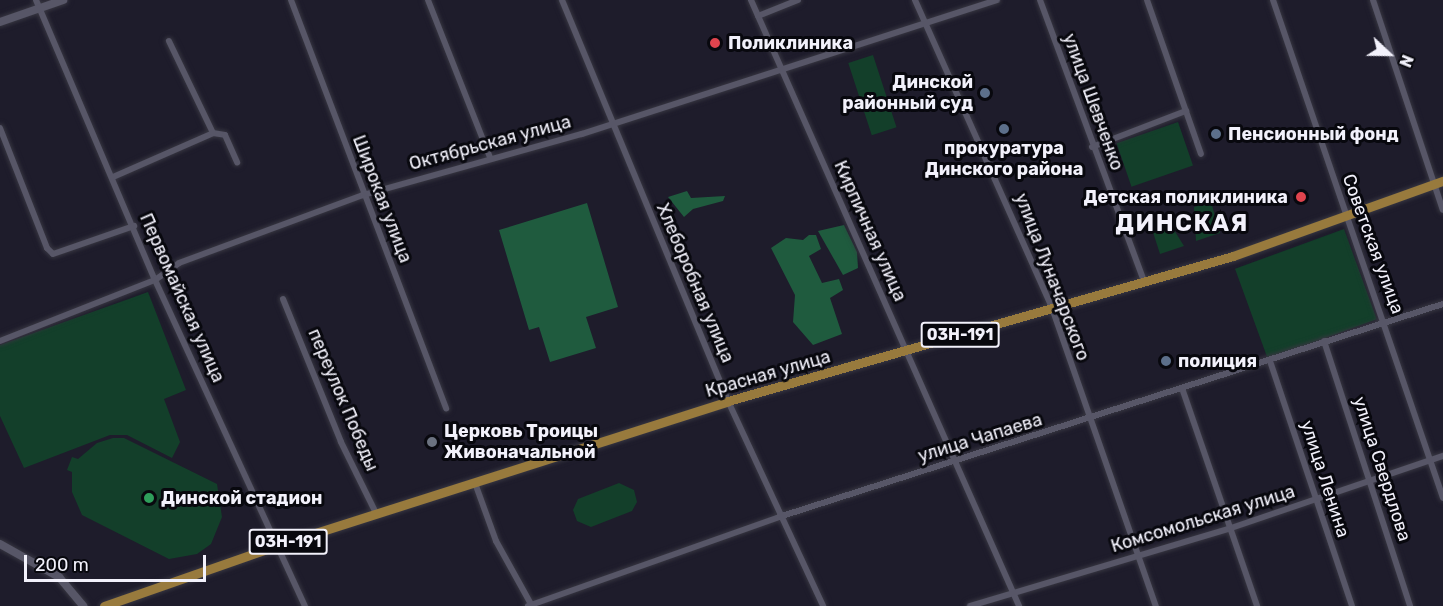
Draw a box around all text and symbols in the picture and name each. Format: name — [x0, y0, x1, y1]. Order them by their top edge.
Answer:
north arrow — [1359, 24, 1419, 84]
street label: улица Шевченко — [1058, 31, 1128, 173]
place label: Поликлиника — [728, 32, 853, 54]
marker: Поликлиника — [706, 34, 724, 52]
text: N — [1395, 52, 1417, 70]
place label: Динской районный суд — [842, 72, 973, 115]
marker: Динской районный суд — [978, 86, 992, 100]
street label: Октябрьская улица — [407, 111, 573, 175]
marker: прокуратура Динского района — [997, 122, 1011, 136]
place label: Пенсионный фонд — [1228, 123, 1399, 145]
marker: Пенсионный фонд — [1209, 127, 1223, 141]
street label: Широкая улица — [348, 132, 416, 266]
place label: прокуратура Динского района — [925, 138, 1083, 180]
street label: Кирпичная улица — [829, 157, 911, 305]
street label: Советская улица — [1338, 171, 1408, 317]
place label: Детская поликлиника — [1083, 186, 1288, 208]
marker: Детская поликлиника — [1292, 188, 1310, 206]
street label: улица Луначарского — [1010, 190, 1094, 364]
street label: Хлеборобная улица — [652, 200, 738, 366]
street label: Первомайская улица — [135, 210, 229, 386]
district label: ДИНСКАЯ — [1115, 210, 1249, 238]
road number: 03Н-191 — [920, 322, 1000, 348]
street label: переулок Победы — [303, 326, 383, 474]
street label: Красная улица — [703, 346, 833, 402]
place label: полиция — [1178, 350, 1257, 372]
marker: полиция — [1159, 354, 1173, 368]
street label: улица Свердлова — [1348, 394, 1416, 544]
street label: улица Чапаева — [915, 409, 1045, 467]
street label: улица Ленина — [1296, 418, 1354, 540]
place label: Церковь Троицы Живоначальной — [444, 421, 598, 464]
marker: Церковь Троицы Живоначальной — [425, 435, 439, 449]
street label: Комсомольская улица — [1108, 481, 1298, 557]
place label: Динской стадион — [161, 487, 322, 509]
marker: Динской стадион — [142, 491, 156, 505]
road number: 03Н-191 — [248, 529, 328, 555]
scale bar — [27, 543, 208, 581]
text: 200 m — [35, 554, 89, 576]

